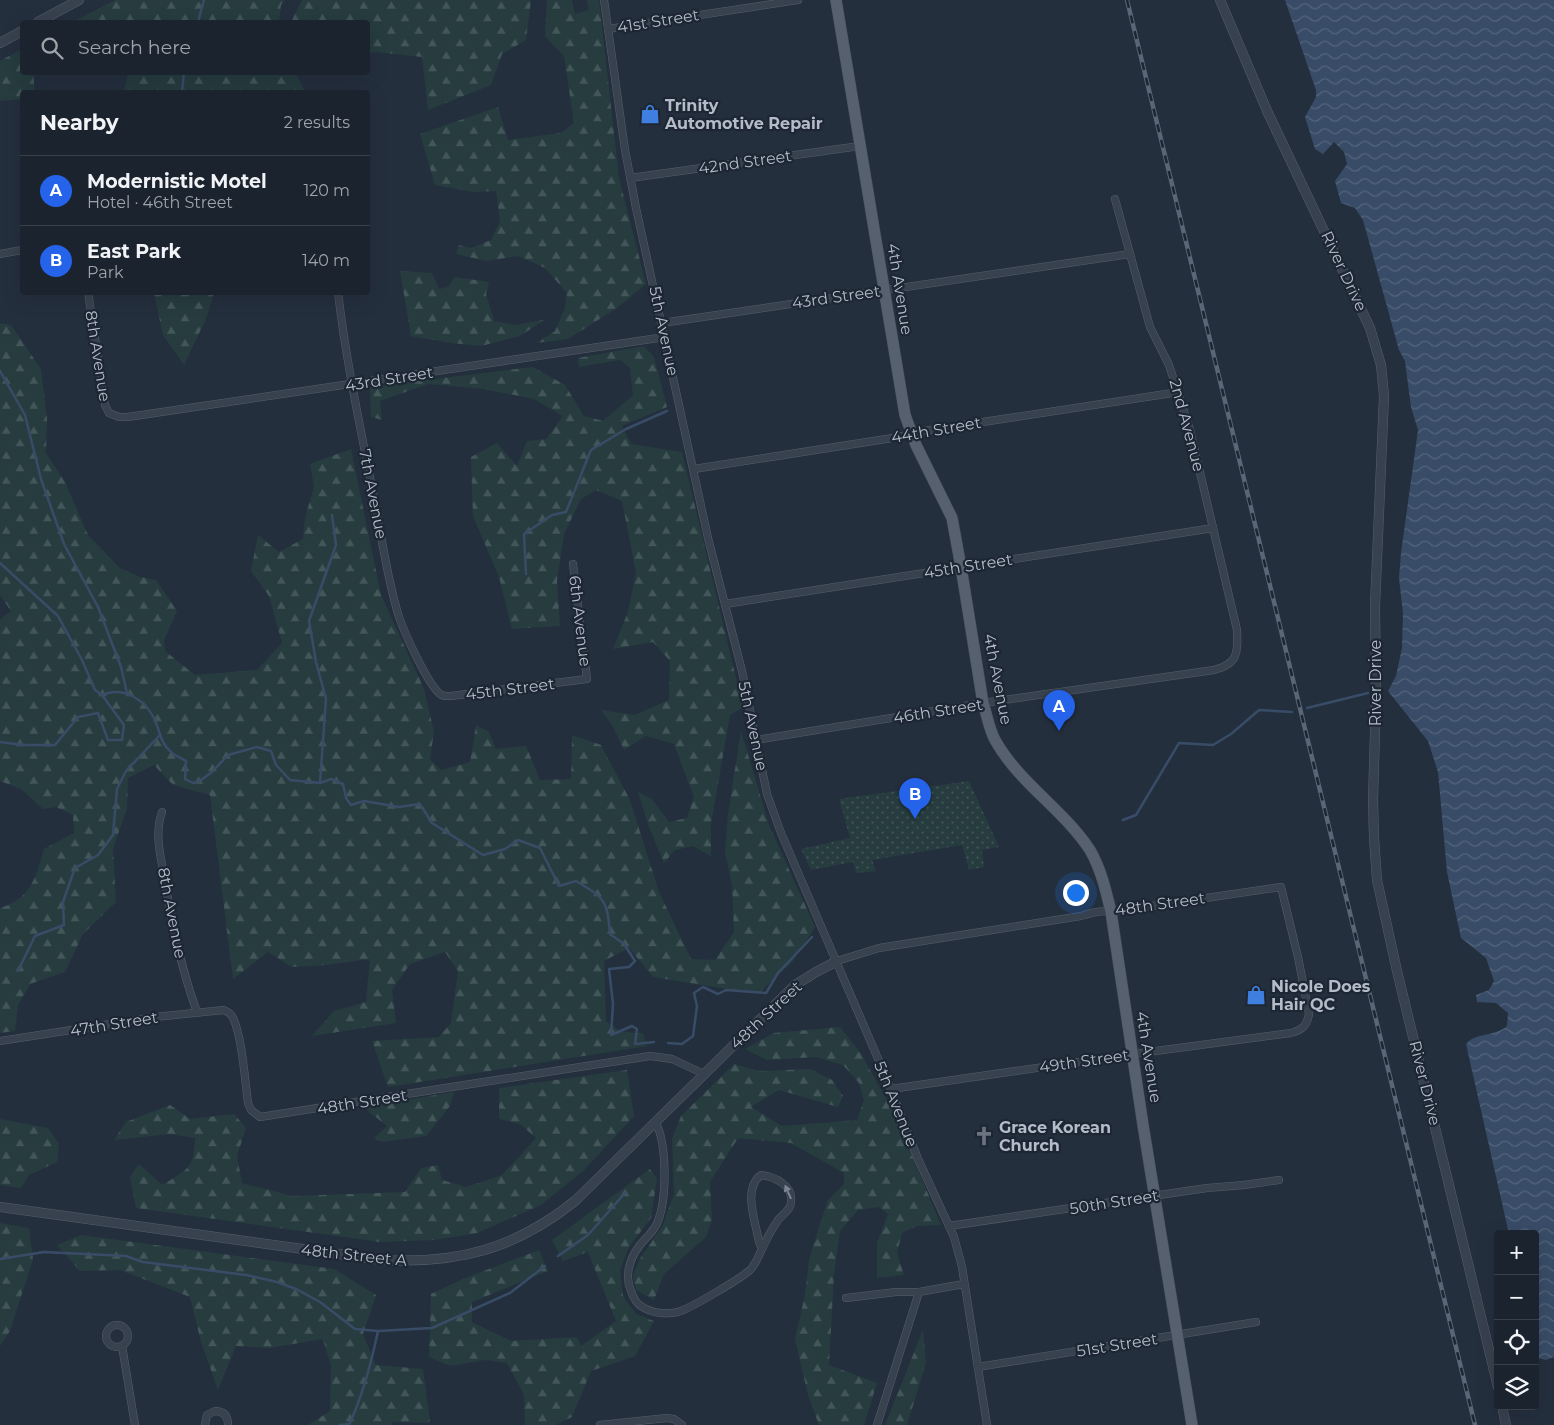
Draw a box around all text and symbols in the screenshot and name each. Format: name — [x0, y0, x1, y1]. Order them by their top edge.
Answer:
street label: 41st Street — [616, 5, 701, 37]
search box — [20, 20, 370, 75]
icon: search — [38, 34, 66, 62]
text: Search here — [78, 36, 191, 59]
place label: Trinity Automotive Repair — [664, 96, 823, 133]
shop icon: Trinity Automotive Repair — [639, 103, 661, 125]
text: Nearby — [40, 110, 119, 135]
text: 2 results — [284, 113, 350, 132]
street label: 42nd Street — [697, 146, 793, 178]
text: Modernistic Motel — [87, 170, 267, 193]
text: A — [50, 181, 62, 200]
text: 120 m — [303, 181, 350, 200]
text: Hotel · 46th Street — [87, 193, 233, 212]
street label: River Drive — [1317, 228, 1371, 314]
text: East Park — [87, 240, 181, 263]
street label: 4th Avenue — [883, 242, 917, 336]
text: B — [50, 251, 62, 270]
text: 140 m — [302, 251, 350, 270]
text: Park — [87, 263, 124, 282]
street label: 43rd Street — [791, 281, 882, 313]
street label: 5th Avenue — [645, 285, 683, 377]
street label: 8th Avenue — [81, 309, 115, 403]
street label: 43rd Street — [344, 363, 435, 395]
street label: 2nd Avenue — [1165, 377, 1209, 473]
street label: 44th Street — [890, 413, 983, 447]
street label: 7th Avenue — [355, 447, 391, 541]
street label: 45th Street — [922, 550, 1014, 582]
street label: 6th Avenue — [565, 574, 595, 668]
street label: 4th Avenue — [980, 632, 1016, 726]
street label: River Drive — [1366, 640, 1385, 726]
street label: 45th Street — [464, 674, 556, 704]
street label: 5th Avenue — [734, 680, 772, 772]
pin: A — [1043, 690, 1075, 731]
street label: 46th Street — [892, 694, 985, 727]
pin: B — [899, 778, 931, 819]
street label: 8th Avenue — [154, 866, 190, 960]
your location — [1063, 880, 1089, 906]
street label: 48th Street — [1114, 888, 1207, 920]
street label: 48th Street — [726, 977, 806, 1053]
place label: Nicole Does Hair QC — [1271, 977, 1371, 1014]
shop icon: Nicole Does Hair QC — [1245, 984, 1267, 1006]
street label: 47th Street — [69, 1008, 160, 1040]
street label: 4th Avenue — [1132, 1010, 1166, 1104]
street label: River Drive — [1405, 1039, 1445, 1127]
street label: 49th Street — [1038, 1045, 1130, 1077]
street label: 5th Avenue — [870, 1058, 922, 1150]
street label: 48th Street — [316, 1085, 409, 1118]
place label: Grace Korean Church — [999, 1118, 1111, 1155]
church icon: Grace Korean Church — [973, 1125, 995, 1147]
one-way arrow — [783, 1185, 791, 1199]
street label: 50th Street — [1068, 1186, 1160, 1218]
map controls — [1494, 1230, 1539, 1410]
button: + — [1494, 1230, 1539, 1275]
street label: 48th Street A — [300, 1240, 408, 1270]
button: − — [1494, 1275, 1539, 1320]
button: locate — [1494, 1320, 1539, 1365]
street label: 51st Street — [1075, 1329, 1159, 1361]
button: layers — [1494, 1365, 1539, 1410]

